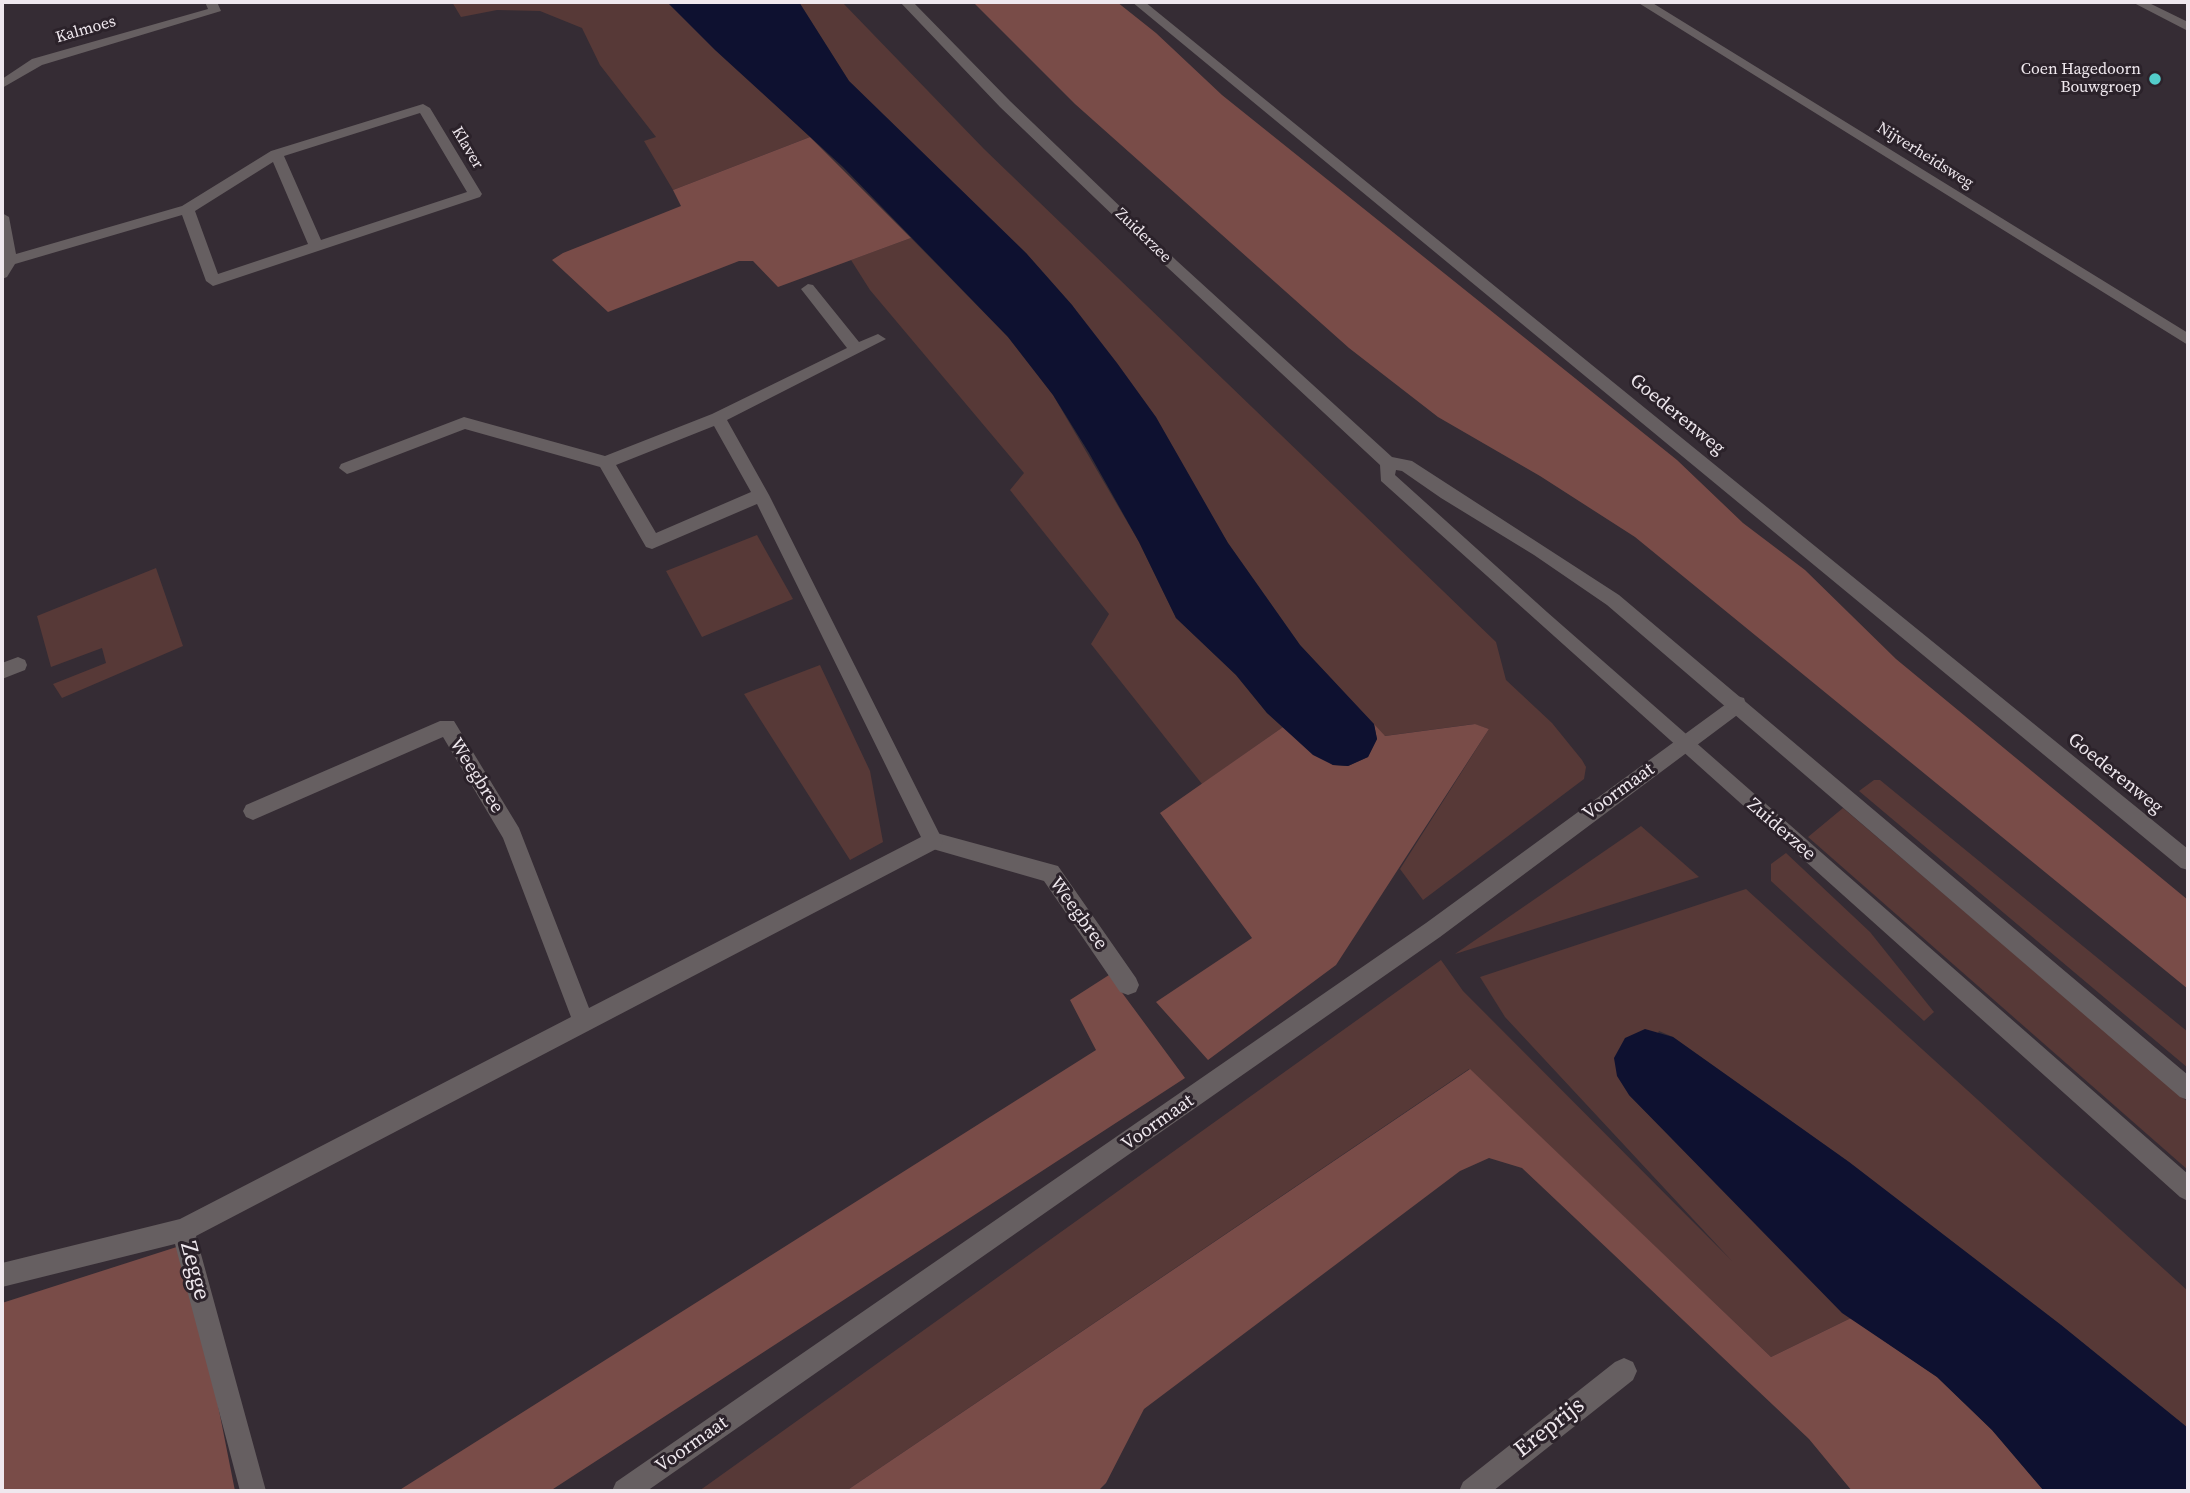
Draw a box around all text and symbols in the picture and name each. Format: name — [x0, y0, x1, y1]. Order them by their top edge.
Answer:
street label: Kalmoes — [54, 12, 118, 48]
place label: Coen Hagedoorn Bouwgroep — [2021, 60, 2141, 98]
marker: Coen Hagedoorn Bouwgroep — [2147, 71, 2163, 87]
street label: Nijverheidsweg — [1873, 119, 1977, 193]
street label: Klaver — [447, 123, 487, 173]
street label: Zuiderzee — [1111, 205, 1175, 267]
street label: Goederenweg — [1625, 370, 1729, 460]
street label: Goederenweg — [2063, 729, 2167, 819]
street label: Weegbree — [444, 734, 508, 818]
street label: Voormaat — [1579, 758, 1659, 826]
street label: Zuiderzee — [1742, 794, 1820, 866]
street label: Weegbree — [1044, 873, 1112, 955]
street label: Voormaat — [1117, 1090, 1199, 1156]
street label: Zegge — [173, 1239, 215, 1303]
street label: Ereprijs — [1510, 1392, 1590, 1464]
street label: Voormaat — [651, 1412, 733, 1478]

